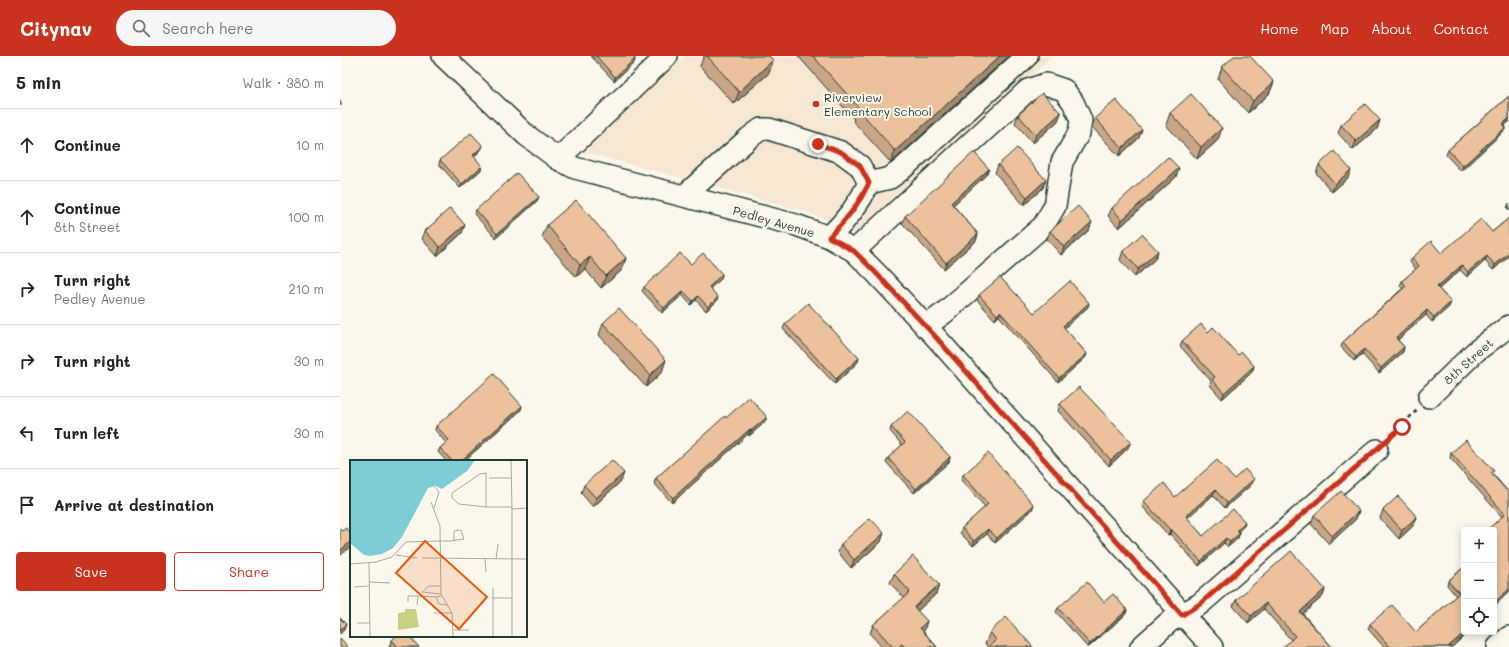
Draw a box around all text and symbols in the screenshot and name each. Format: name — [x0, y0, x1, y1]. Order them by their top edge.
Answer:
search box — [116, 10, 396, 46]
text: Citynav — [20, 16, 92, 41]
icon: search — [130, 17, 152, 39]
text: Search here — [162, 18, 253, 38]
text: Home — [1260, 19, 1298, 38]
text: Map — [1320, 19, 1349, 38]
text: About — [1371, 19, 1412, 38]
text: Contact — [1434, 19, 1489, 38]
text: 5 min — [16, 71, 61, 93]
text: Walk · 380 m — [242, 74, 324, 91]
place label: Riverview Elementary School — [824, 89, 932, 119]
marker: Riverview Elementary School — [811, 99, 821, 109]
icon: ahead — [16, 134, 38, 156]
text: Continue — [54, 135, 121, 155]
route end — [809, 135, 827, 153]
text: 10 m — [296, 136, 324, 153]
text: Continue — [54, 198, 121, 218]
street label: Pedley Avenue — [731, 202, 817, 240]
icon: ahead — [16, 206, 38, 228]
text: 100 m — [288, 208, 324, 225]
text: 8th Street — [54, 218, 120, 235]
text: Turn right — [54, 270, 131, 290]
icon: right — [16, 278, 38, 300]
text: 210 m — [288, 280, 324, 297]
text: Pedley Avenue — [54, 290, 145, 307]
street label: 8th Street — [1440, 335, 1496, 387]
icon: right — [16, 350, 38, 372]
text: Turn right — [54, 351, 131, 371]
text: 30 m — [294, 352, 324, 369]
route start — [1393, 418, 1411, 436]
icon: left — [16, 422, 38, 444]
text: Turn left — [54, 423, 119, 443]
text: 30 m — [294, 424, 324, 441]
inset map — [350, 460, 527, 637]
icon: arrive — [16, 494, 38, 516]
text: Arrive at destination — [54, 495, 214, 515]
map controls — [1461, 527, 1497, 635]
button: + — [1461, 527, 1497, 563]
button: Save — [16, 552, 166, 591]
button: Share — [174, 552, 324, 591]
button: − — [1461, 563, 1497, 599]
button: locate — [1461, 599, 1497, 635]

